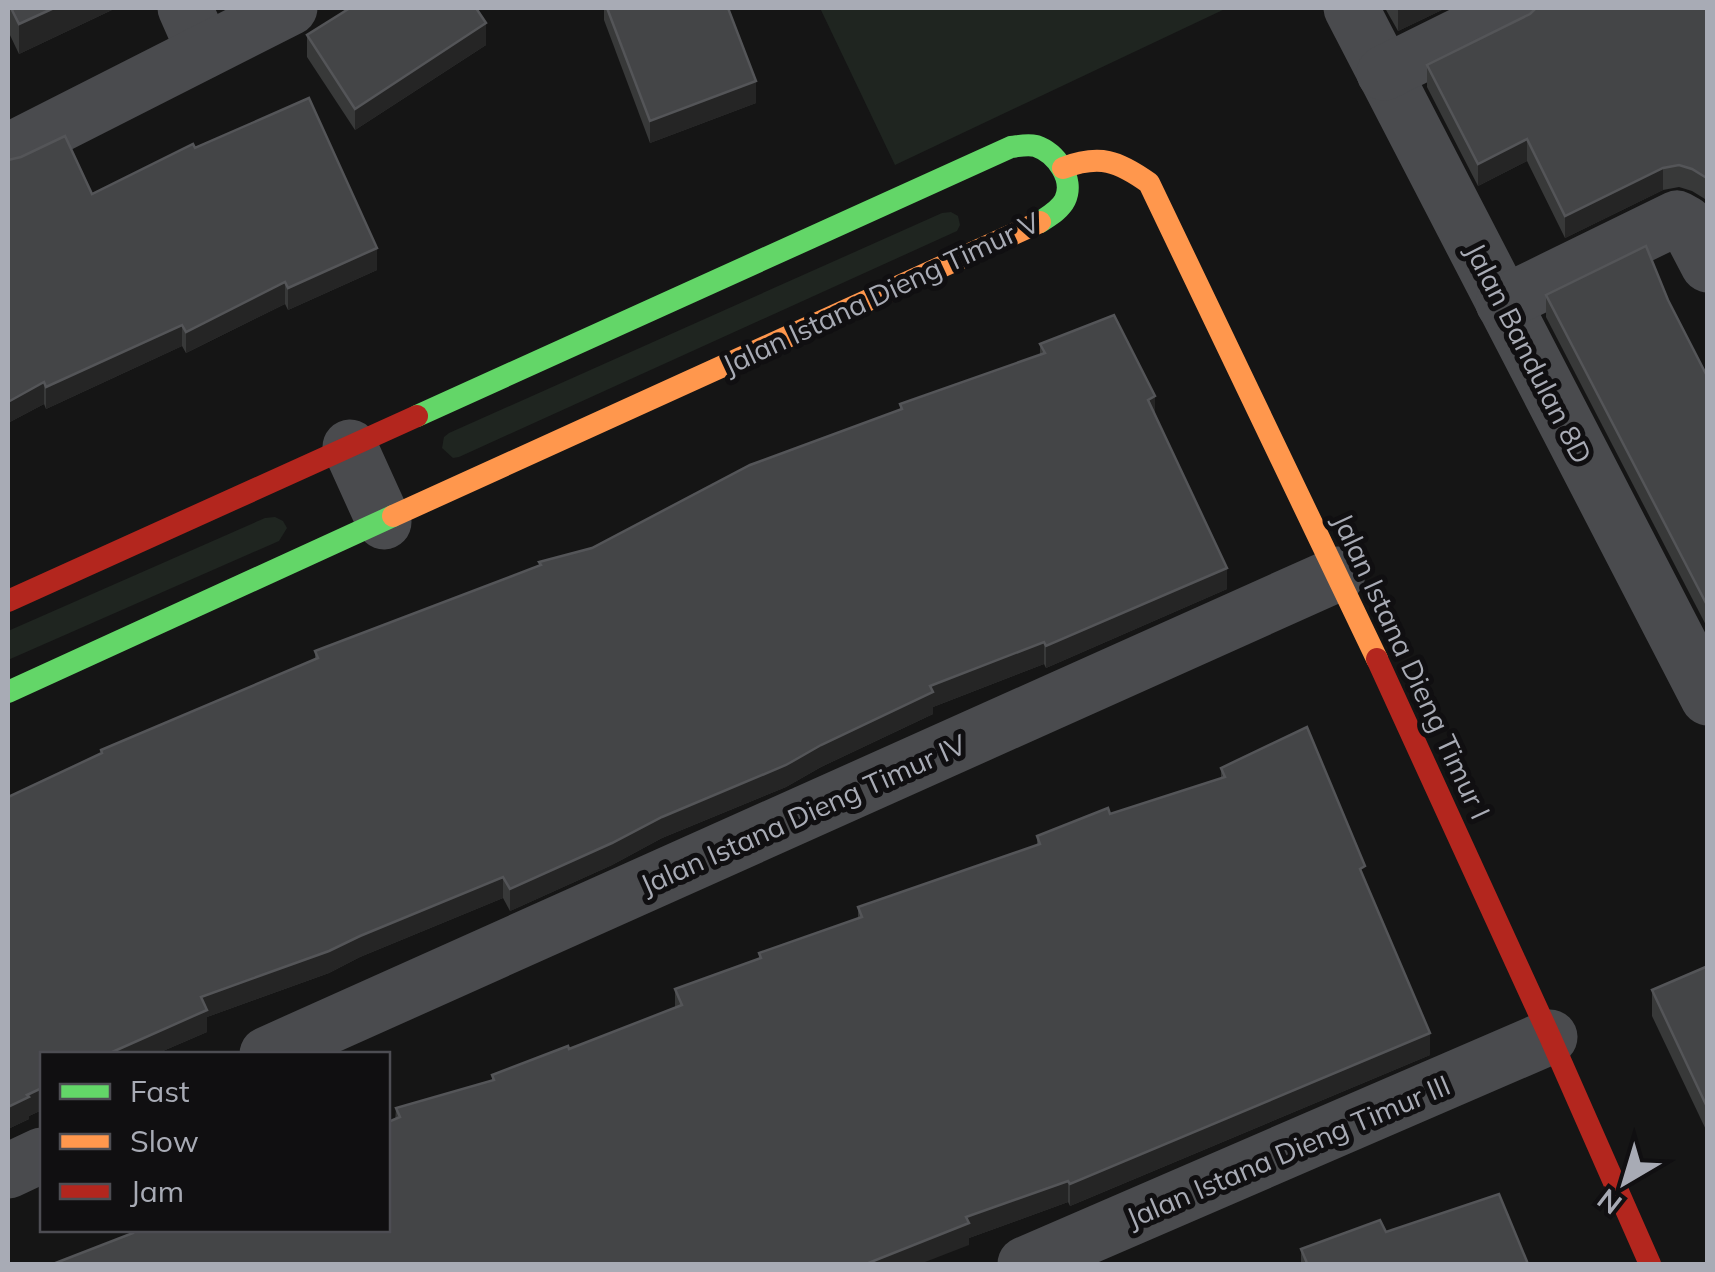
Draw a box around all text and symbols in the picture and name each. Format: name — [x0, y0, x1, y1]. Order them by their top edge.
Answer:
street label: Jalan Istana Dieng Timur V — [717, 204, 1046, 382]
street label: Jalan Bandulan 8D — [1458, 237, 1600, 469]
street label: Jalan Istana Dieng Timur I — [1326, 507, 1498, 825]
street label: Jalan Istana Dieng Timur IV — [634, 726, 972, 902]
legend — [40, 1052, 390, 1232]
street label: Jalan Istana Dieng Timur III — [1121, 1067, 1455, 1235]
text: Fast — [130, 1072, 190, 1110]
text: Slow — [130, 1122, 199, 1160]
north arrow — [1575, 1132, 1675, 1232]
text: Jam — [130, 1172, 184, 1210]
text: N — [1590, 1182, 1628, 1222]

